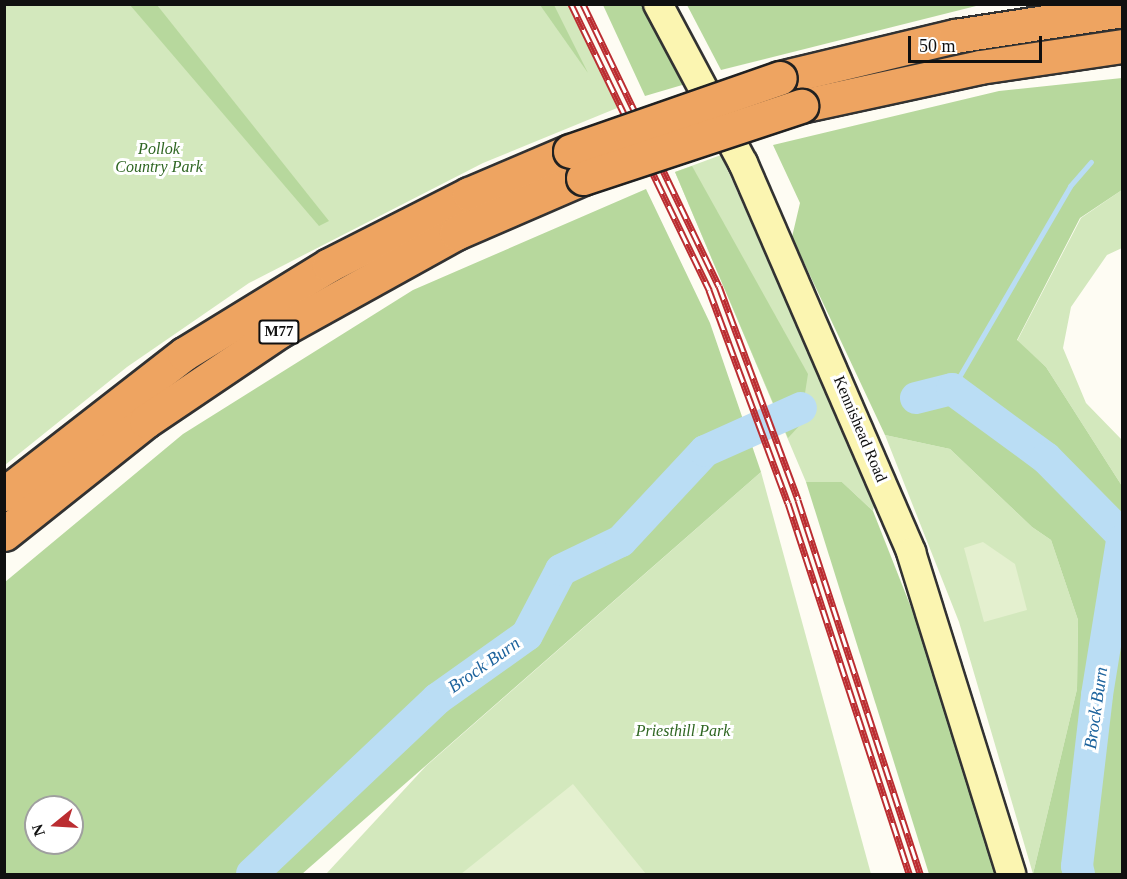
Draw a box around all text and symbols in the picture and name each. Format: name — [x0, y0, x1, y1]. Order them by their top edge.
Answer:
scale bar — [911, 24, 1044, 62]
text: 50 m — [919, 36, 956, 56]
park label: Pollok Country Park — [115, 139, 203, 177]
road number: M77 — [258, 320, 300, 344]
street label: Kennishead Road — [829, 373, 891, 485]
water label: Brock Burn — [444, 632, 524, 698]
water label: Brock Burn — [1080, 665, 1112, 751]
park label: Priesthill Park — [636, 721, 730, 741]
north arrow — [24, 795, 84, 855]
text: N — [28, 822, 48, 838]

